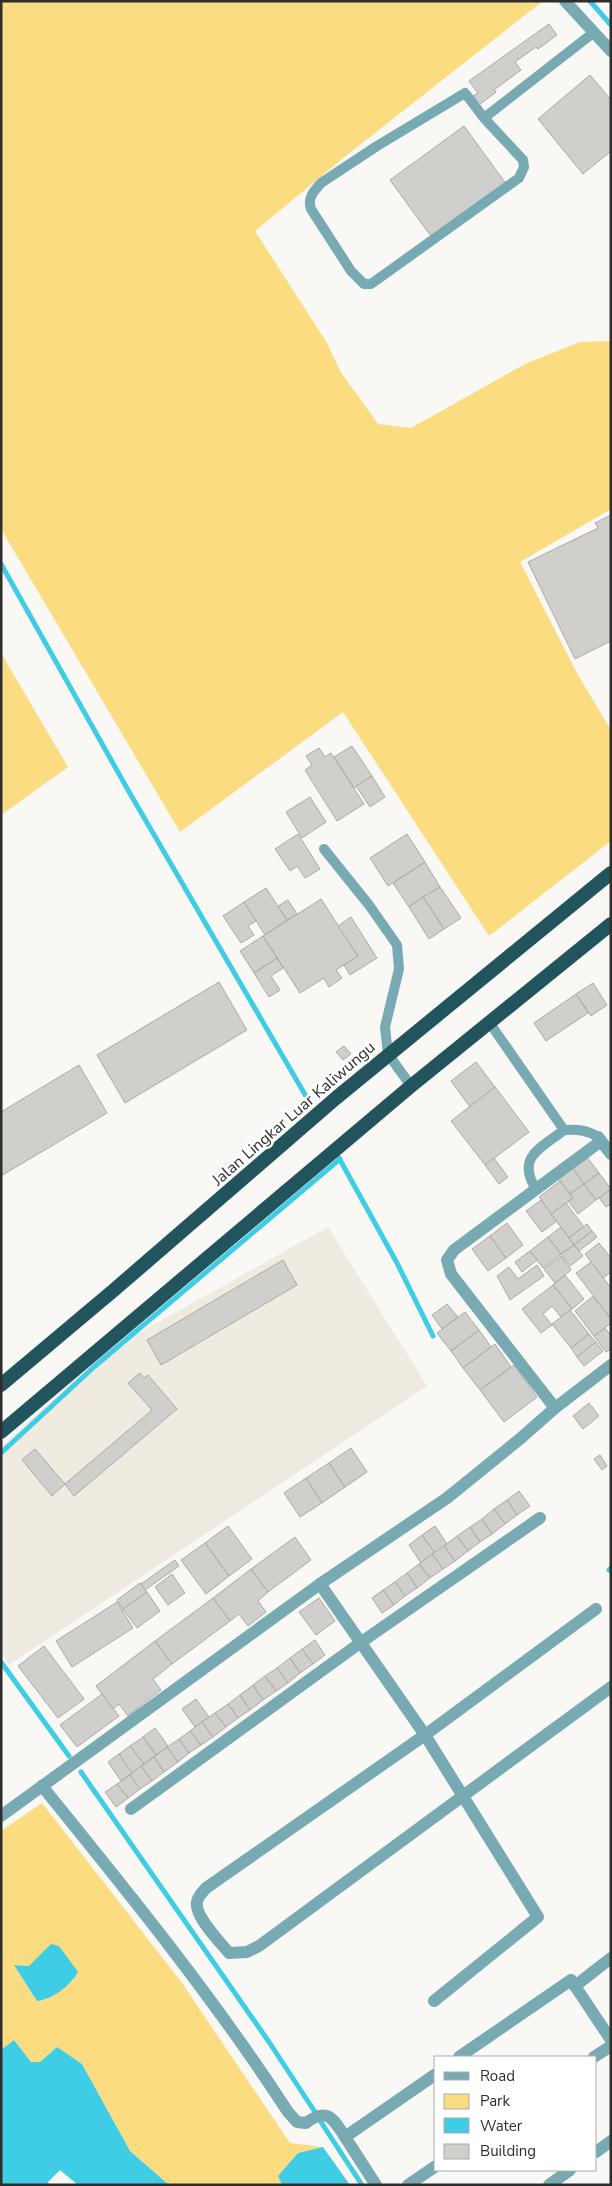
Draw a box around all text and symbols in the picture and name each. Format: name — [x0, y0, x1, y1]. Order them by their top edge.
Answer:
street label: Jalan Lingkar Luar Kaliwungu — [207, 1037, 380, 1192]
legend — [434, 2056, 597, 2171]
text: Road — [480, 2066, 515, 2086]
text: Park — [480, 2091, 510, 2111]
text: Water — [480, 2116, 523, 2136]
text: Building — [480, 2141, 536, 2161]

